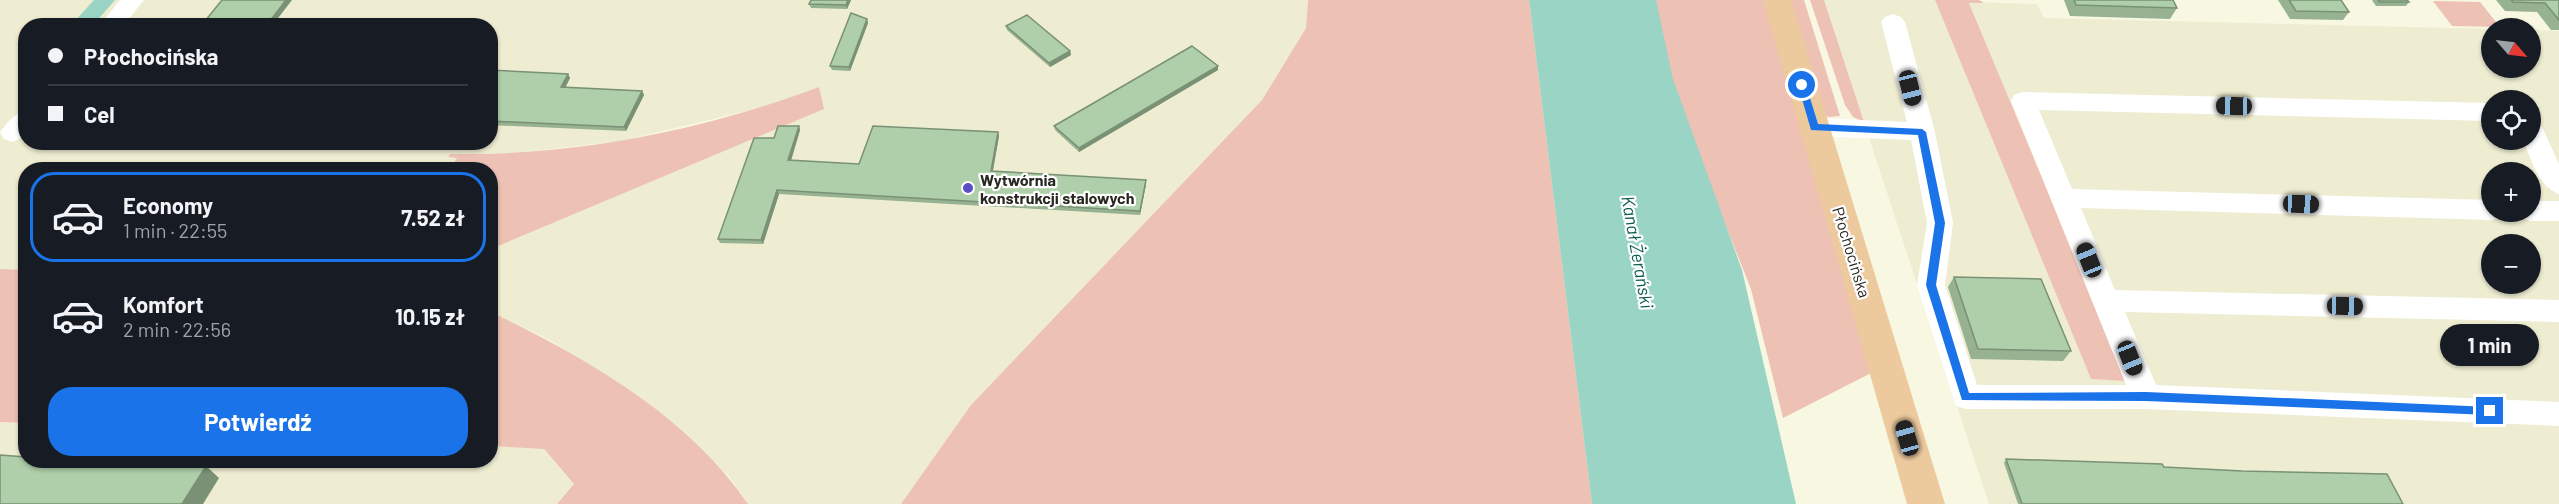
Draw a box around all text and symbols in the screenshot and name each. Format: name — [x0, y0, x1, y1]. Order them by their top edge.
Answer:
north arrow — [2481, 18, 2541, 78]
map controls — [2481, 18, 2541, 294]
text: Płochocińska — [84, 43, 218, 69]
car — [1897, 68, 1923, 108]
route start — [1788, 71, 1815, 98]
button: locate — [2481, 90, 2541, 150]
car — [2216, 97, 2252, 115]
text: Cel — [84, 101, 115, 127]
button: + — [2481, 162, 2541, 222]
place label: Wytwórnia konstrukcji stalowych — [980, 170, 1134, 207]
marker: Wytwórnia konstrukcji stalowych — [961, 181, 975, 195]
icon: car — [51, 190, 105, 244]
text: Economy — [123, 192, 213, 218]
water label: Kanał Żerański — [1617, 194, 1659, 311]
car — [2283, 194, 2319, 214]
text: 7.52 zł — [401, 204, 465, 230]
street label: Płochocińska — [1829, 204, 1875, 300]
text: 1 min · 22:55 — [123, 218, 227, 242]
button: − — [2481, 234, 2541, 294]
car — [2074, 240, 2104, 280]
icon: car — [51, 289, 105, 343]
text: Komfort — [123, 291, 204, 317]
car — [2327, 297, 2363, 315]
text: 10.15 zł — [395, 303, 465, 329]
text: 2 min · 22:56 — [123, 317, 231, 341]
callout: 1 min — [2440, 324, 2540, 366]
text: 1 min — [2468, 333, 2511, 357]
car — [2115, 338, 2145, 378]
button: Potwierdź — [48, 387, 468, 456]
route end — [2476, 397, 2503, 424]
car — [1893, 418, 1921, 458]

